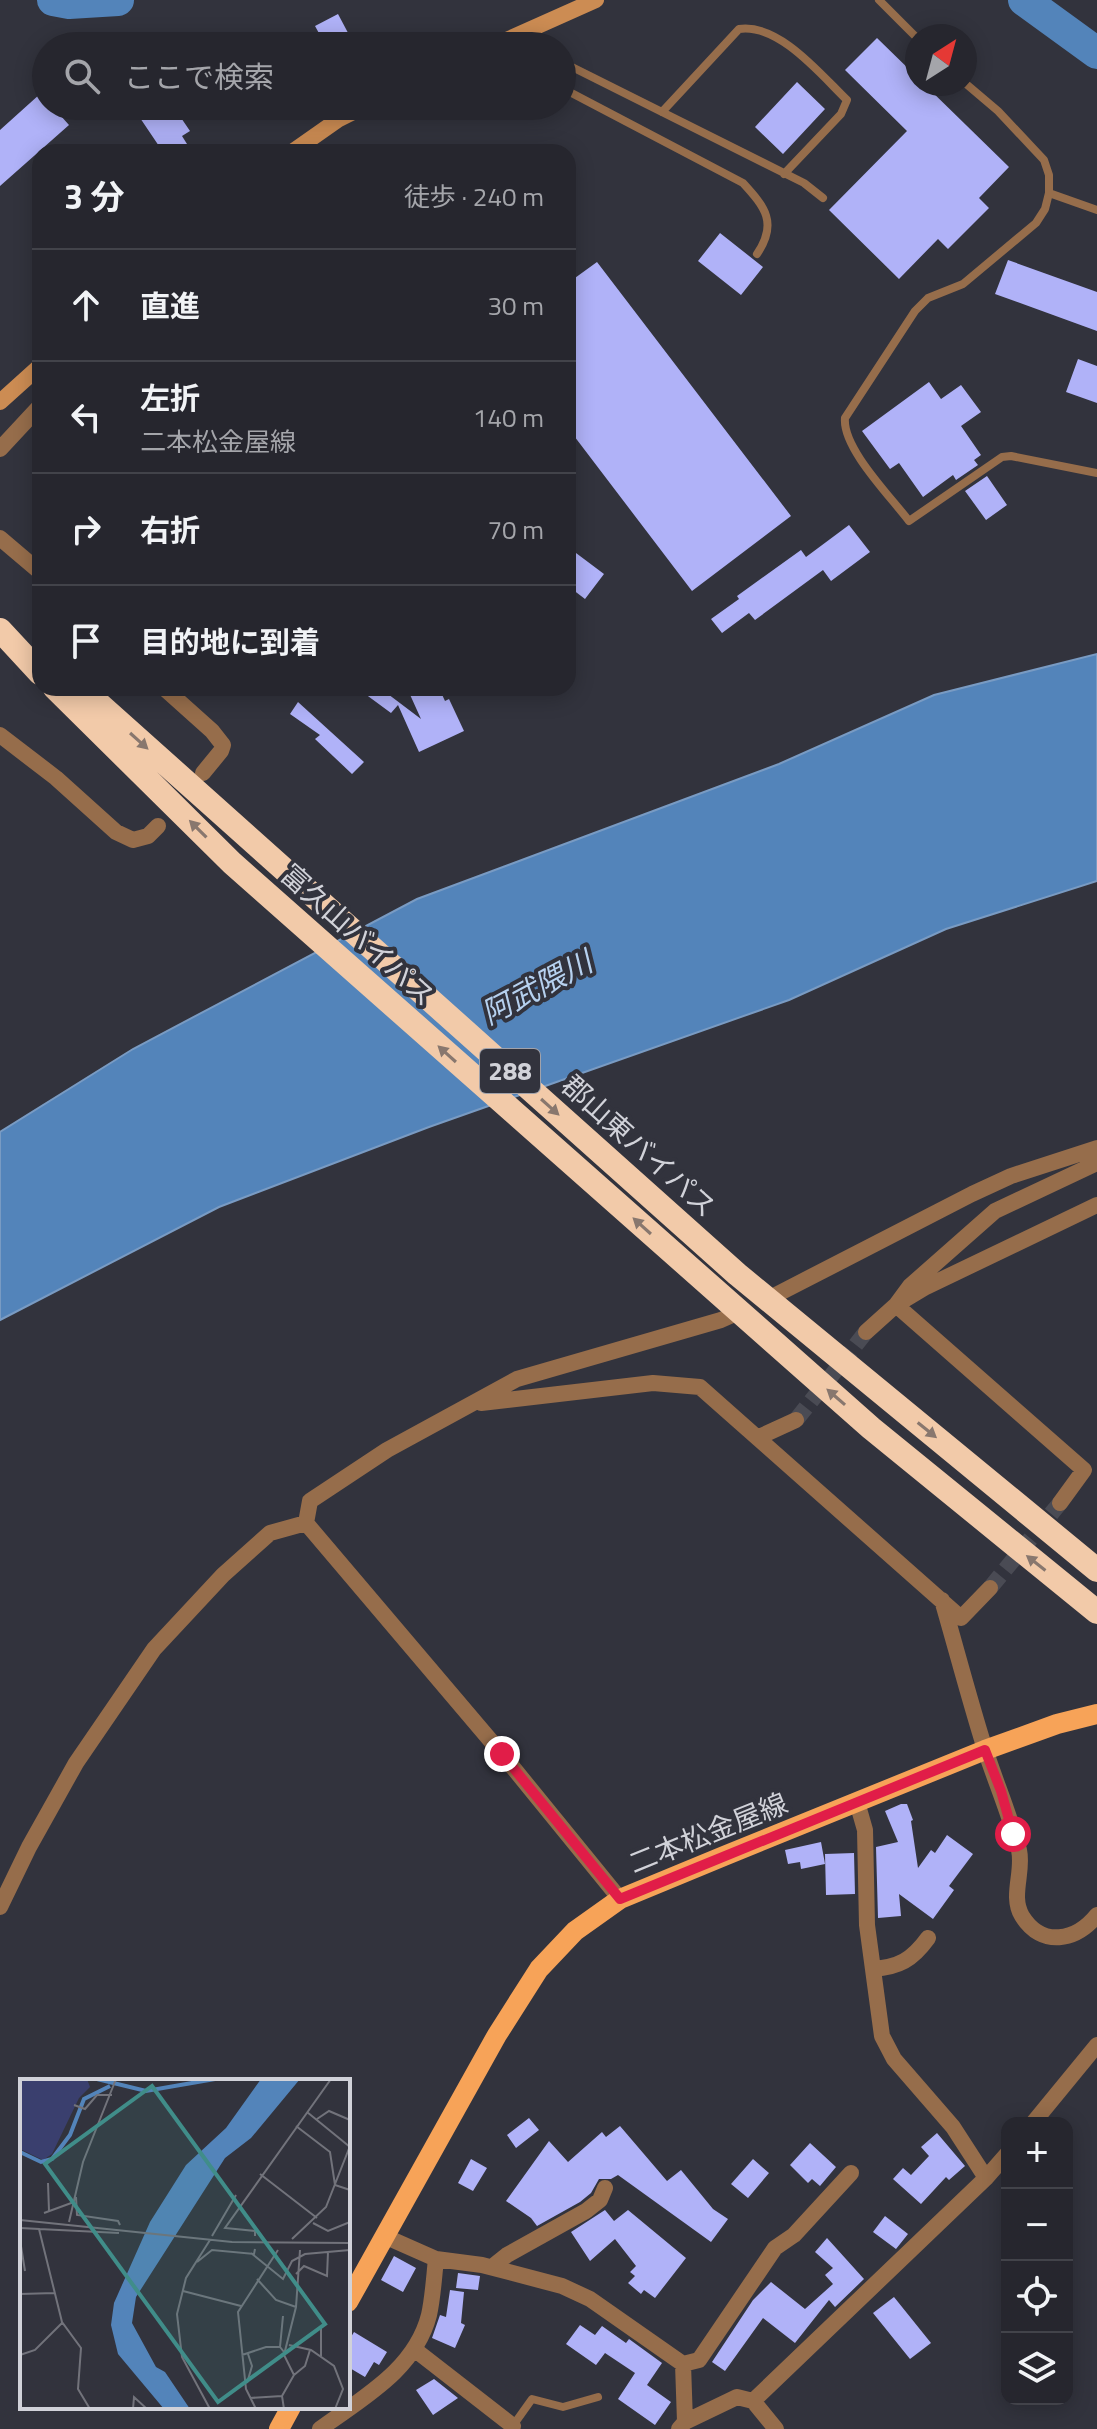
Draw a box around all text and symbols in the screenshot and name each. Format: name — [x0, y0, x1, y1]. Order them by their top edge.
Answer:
north arrow — [905, 24, 977, 96]
search box — [32, 32, 576, 120]
icon: search — [60, 54, 104, 98]
text: ここで検索 — [124, 54, 274, 100]
text: 3 分 — [64, 170, 125, 222]
text: 徒歩 · 240 m — [404, 177, 544, 216]
icon: ahead — [64, 283, 108, 327]
text: 直進 — [140, 283, 200, 329]
text: 30 m — [487, 286, 544, 325]
text: 左折 — [140, 375, 200, 421]
icon: left — [64, 395, 108, 439]
text: 140 m — [473, 398, 544, 437]
text: 二本松金屋線 — [140, 422, 296, 461]
icon: right — [64, 507, 108, 551]
text: 右折 — [140, 507, 200, 553]
text: 70 m — [487, 510, 544, 549]
icon: arrive — [64, 619, 108, 663]
text: 目的地に到着 — [140, 619, 320, 665]
one-way arrow — [129, 731, 148, 749]
one-way arrow — [189, 820, 208, 839]
street label: 富久山バイパス — [271, 853, 445, 1016]
water label: 阿武隈川 — [473, 937, 603, 1036]
one-way arrow — [438, 1045, 457, 1063]
road number: 288 — [480, 1049, 540, 1093]
street label: 郡山東バイパス — [552, 1064, 726, 1227]
one-way arrow — [540, 1097, 559, 1115]
one-way arrow — [633, 1218, 653, 1235]
one-way arrow — [826, 1389, 846, 1406]
one-way arrow — [917, 1421, 937, 1438]
one-way arrow — [1026, 1556, 1046, 1572]
route end — [484, 1736, 520, 1772]
street label: 二本松金屋線 — [622, 1781, 794, 1884]
route start — [995, 1816, 1031, 1852]
inset map — [20, 2079, 350, 2409]
map controls — [1001, 2117, 1073, 2405]
button: + — [1001, 2117, 1073, 2189]
button: − — [1001, 2189, 1073, 2261]
button: locate — [1001, 2261, 1073, 2333]
button: layers — [1001, 2333, 1073, 2405]

